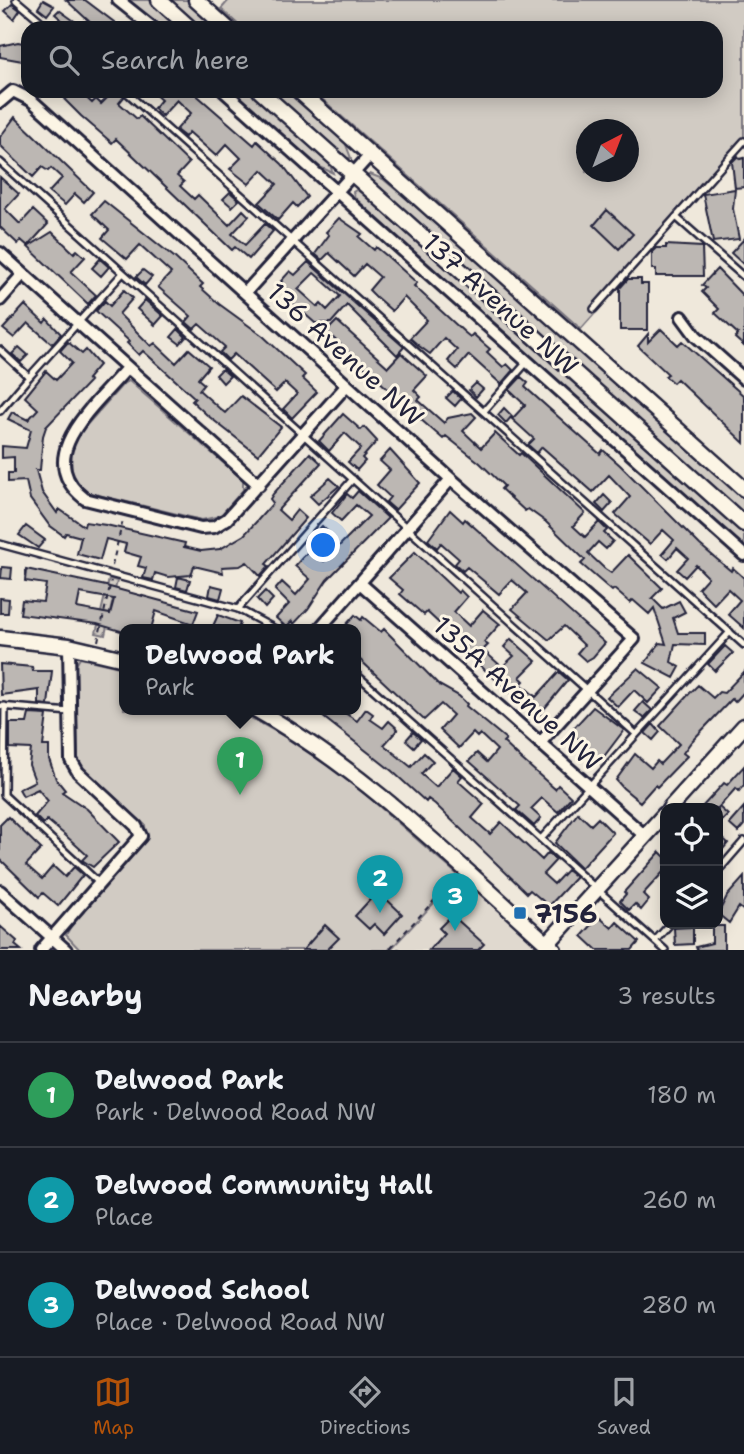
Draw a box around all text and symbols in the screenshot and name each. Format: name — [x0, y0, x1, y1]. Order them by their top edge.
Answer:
search box — [21, 21, 723, 98]
icon: search — [45, 41, 83, 79]
text: Search here — [101, 42, 250, 77]
north arrow — [576, 119, 639, 182]
street label: 137 Avenue NW — [416, 225, 586, 383]
street label: 136 Avenue NW — [260, 274, 432, 434]
your location — [306, 528, 340, 562]
street label: 135A Avenue NW — [426, 608, 610, 778]
popup — [119, 624, 361, 715]
text: Delwood Park — [145, 637, 335, 672]
text: Park — [145, 672, 195, 702]
pin: 1 — [217, 737, 263, 795]
map controls — [660, 803, 723, 929]
button: locate — [660, 803, 723, 866]
pin: 2 — [357, 855, 403, 913]
button: layers — [660, 866, 723, 929]
pin: 3 — [432, 873, 478, 931]
place label: 7156 — [534, 896, 597, 931]
marker: 7156 — [512, 905, 528, 921]
text: Nearby — [28, 975, 143, 1016]
text: 3 results — [617, 981, 716, 1011]
text: Delwood Park — [95, 1062, 284, 1097]
text: 1 — [46, 1080, 56, 1110]
text: 180 m — [647, 1080, 716, 1110]
text: Park · Delwood Road NW — [95, 1097, 376, 1127]
text: Delwood Community Hall — [95, 1167, 433, 1202]
text: 2 — [43, 1185, 59, 1215]
text: 260 m — [642, 1185, 716, 1215]
text: Place — [95, 1202, 154, 1232]
text: Delwood School — [95, 1272, 310, 1307]
text: 3 — [43, 1290, 59, 1320]
text: 280 m — [641, 1290, 716, 1320]
text: Place · Delwood Road NW — [95, 1307, 385, 1337]
tab: Map — [93, 1373, 134, 1440]
tab: Directions — [320, 1373, 411, 1440]
tab: Saved — [597, 1373, 651, 1440]

